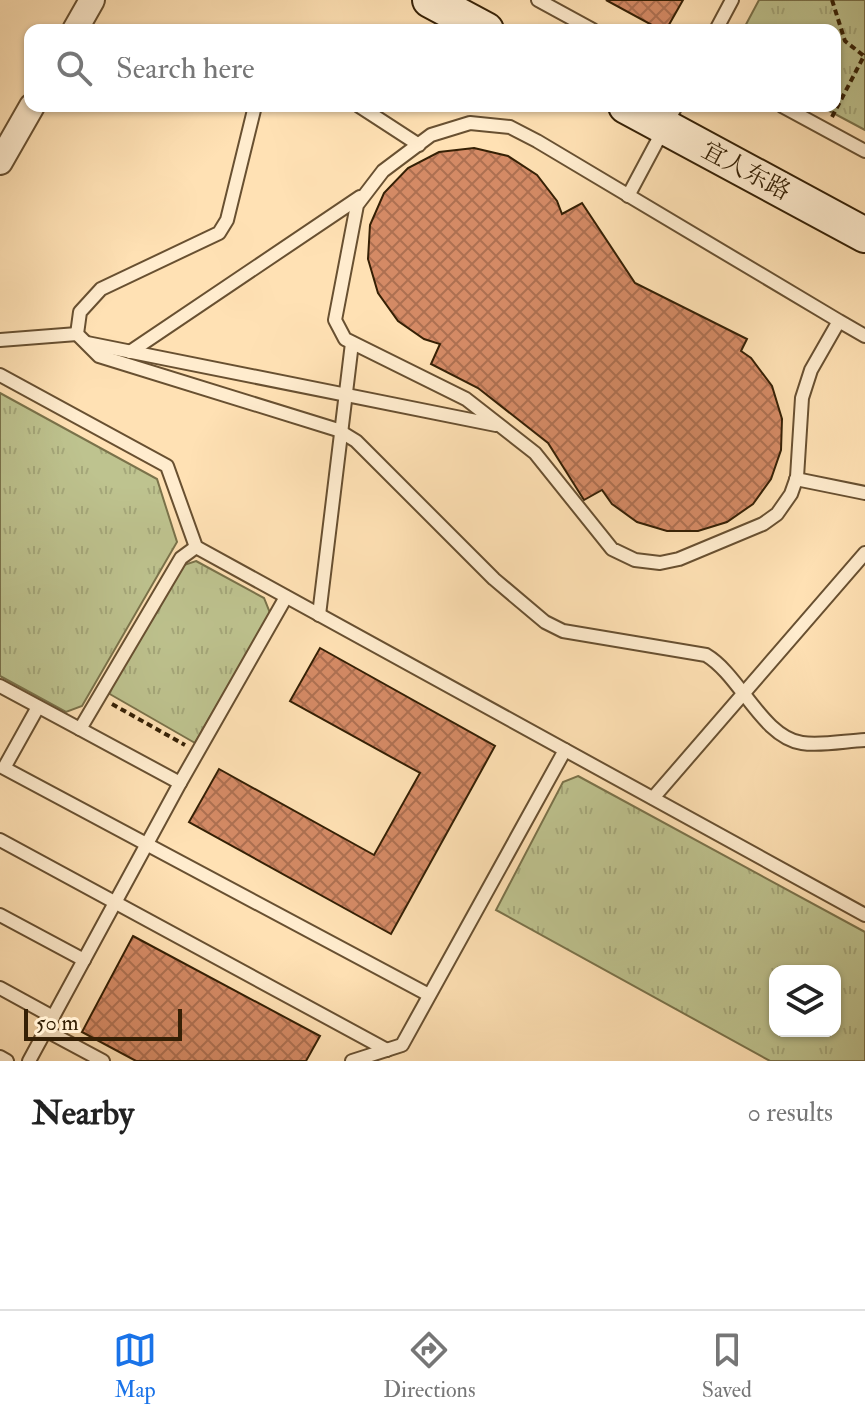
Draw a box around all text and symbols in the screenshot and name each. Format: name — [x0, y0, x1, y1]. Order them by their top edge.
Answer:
search box — [24, 24, 841, 112]
icon: search — [52, 46, 96, 90]
text: Search here — [116, 50, 255, 87]
street label: 宜人东路 — [696, 135, 796, 207]
map controls — [769, 965, 841, 1037]
button: layers — [769, 965, 841, 1037]
scale bar — [24, 1005, 182, 1041]
text: 50 m — [36, 1009, 78, 1037]
text: Nearby — [32, 1092, 134, 1135]
text: 0 results — [748, 1097, 833, 1129]
tab: Map — [113, 1328, 157, 1404]
tab: Directions — [383, 1328, 476, 1404]
tab: Saved — [702, 1328, 752, 1404]

